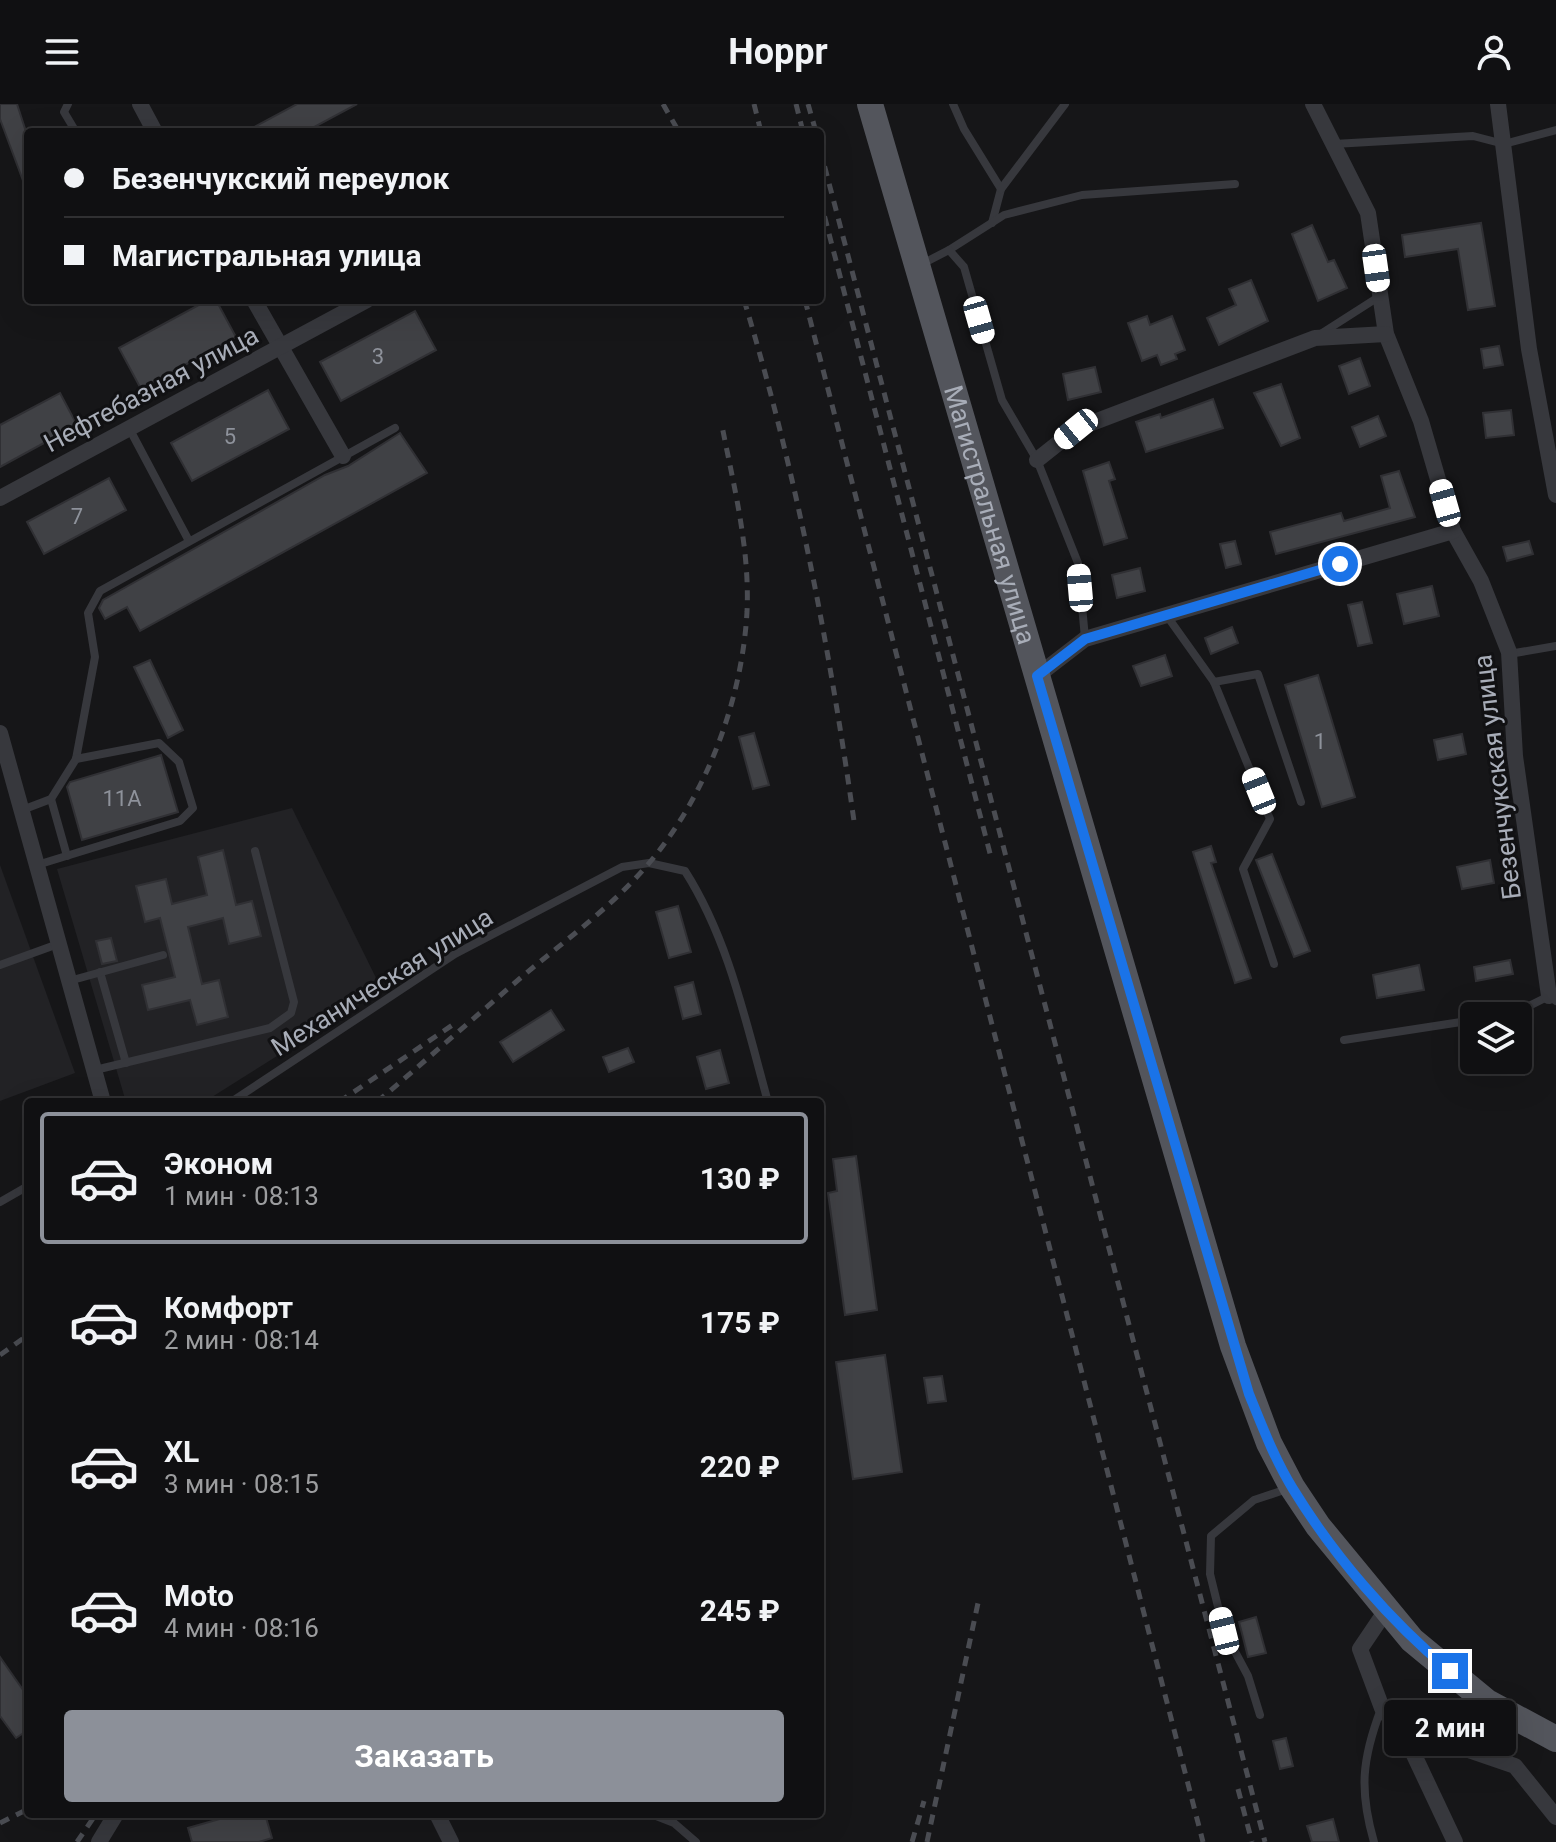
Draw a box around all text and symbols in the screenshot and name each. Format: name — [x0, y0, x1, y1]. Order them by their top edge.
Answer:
icon: menu — [40, 30, 84, 74]
icon: person — [1472, 30, 1516, 74]
text: Hoppr — [728, 31, 828, 73]
text: Безенчукский переулок — [112, 161, 449, 196]
text: Магистральная улица — [112, 238, 422, 273]
car — [1361, 243, 1391, 293]
car — [961, 294, 997, 346]
street label: Нефтебазная улица — [39, 320, 263, 458]
house number: 3 — [372, 344, 384, 369]
street label: Магистральная улица — [938, 382, 1042, 648]
car — [1050, 405, 1102, 453]
house number: 5 — [224, 424, 236, 449]
car — [1427, 477, 1463, 529]
house number: 7 — [71, 504, 83, 529]
route start — [1322, 546, 1358, 582]
car — [1066, 563, 1094, 613]
street label: Безенчукская улица — [1467, 653, 1527, 901]
house number: 1 — [1314, 729, 1326, 754]
car — [1239, 764, 1279, 818]
house number: 11А — [102, 786, 142, 811]
street label: Механическая улица — [266, 902, 498, 1062]
map controls — [1460, 1002, 1532, 1074]
button: layers — [1460, 1002, 1532, 1074]
icon: car — [68, 1142, 140, 1214]
text: Эконом — [164, 1146, 273, 1181]
text: 130 ₽ — [700, 1161, 780, 1196]
text: 1 мин · 08:13 — [164, 1181, 319, 1211]
icon: car — [68, 1286, 140, 1358]
text: Комфорт — [164, 1290, 293, 1325]
text: 175 ₽ — [700, 1305, 780, 1340]
text: 2 мин · 08:14 — [164, 1325, 319, 1355]
icon: car — [68, 1430, 140, 1502]
text: XL — [164, 1434, 199, 1469]
text: 220 ₽ — [700, 1449, 780, 1484]
text: 3 мин · 08:15 — [164, 1469, 319, 1499]
icon: car — [68, 1574, 140, 1646]
text: Moto — [164, 1578, 234, 1613]
text: 245 ₽ — [700, 1593, 780, 1628]
car — [1207, 1605, 1241, 1657]
text: 4 мин · 08:16 — [164, 1613, 319, 1643]
route end — [1432, 1653, 1468, 1689]
callout: 2 мин — [1384, 1699, 1516, 1755]
button: Заказать — [64, 1710, 784, 1802]
text: 2 мин — [1415, 1713, 1485, 1743]

